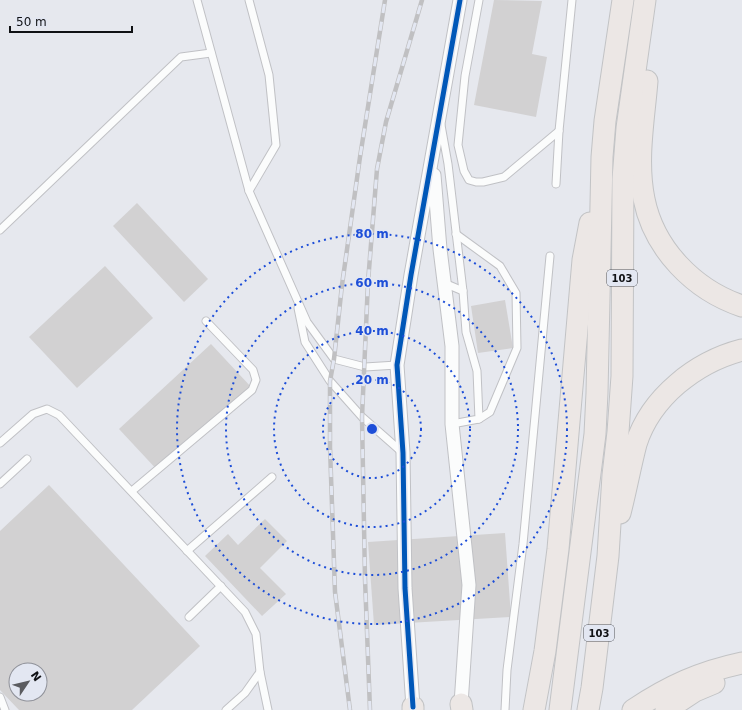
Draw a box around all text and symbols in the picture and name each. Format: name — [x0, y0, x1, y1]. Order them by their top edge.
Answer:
scale bar — [10, 8, 132, 34]
text: 50 m — [16, 15, 47, 29]
text: 80 m — [355, 227, 389, 241]
road number: 103 — [607, 270, 637, 286]
text: 60 m — [355, 276, 389, 290]
text: 40 m — [355, 324, 389, 338]
text: 20 m — [355, 373, 389, 387]
centre of rings — [365, 422, 379, 436]
road number: 103 — [584, 625, 614, 641]
north arrow — [8, 662, 48, 702]
text: N — [28, 669, 44, 684]

